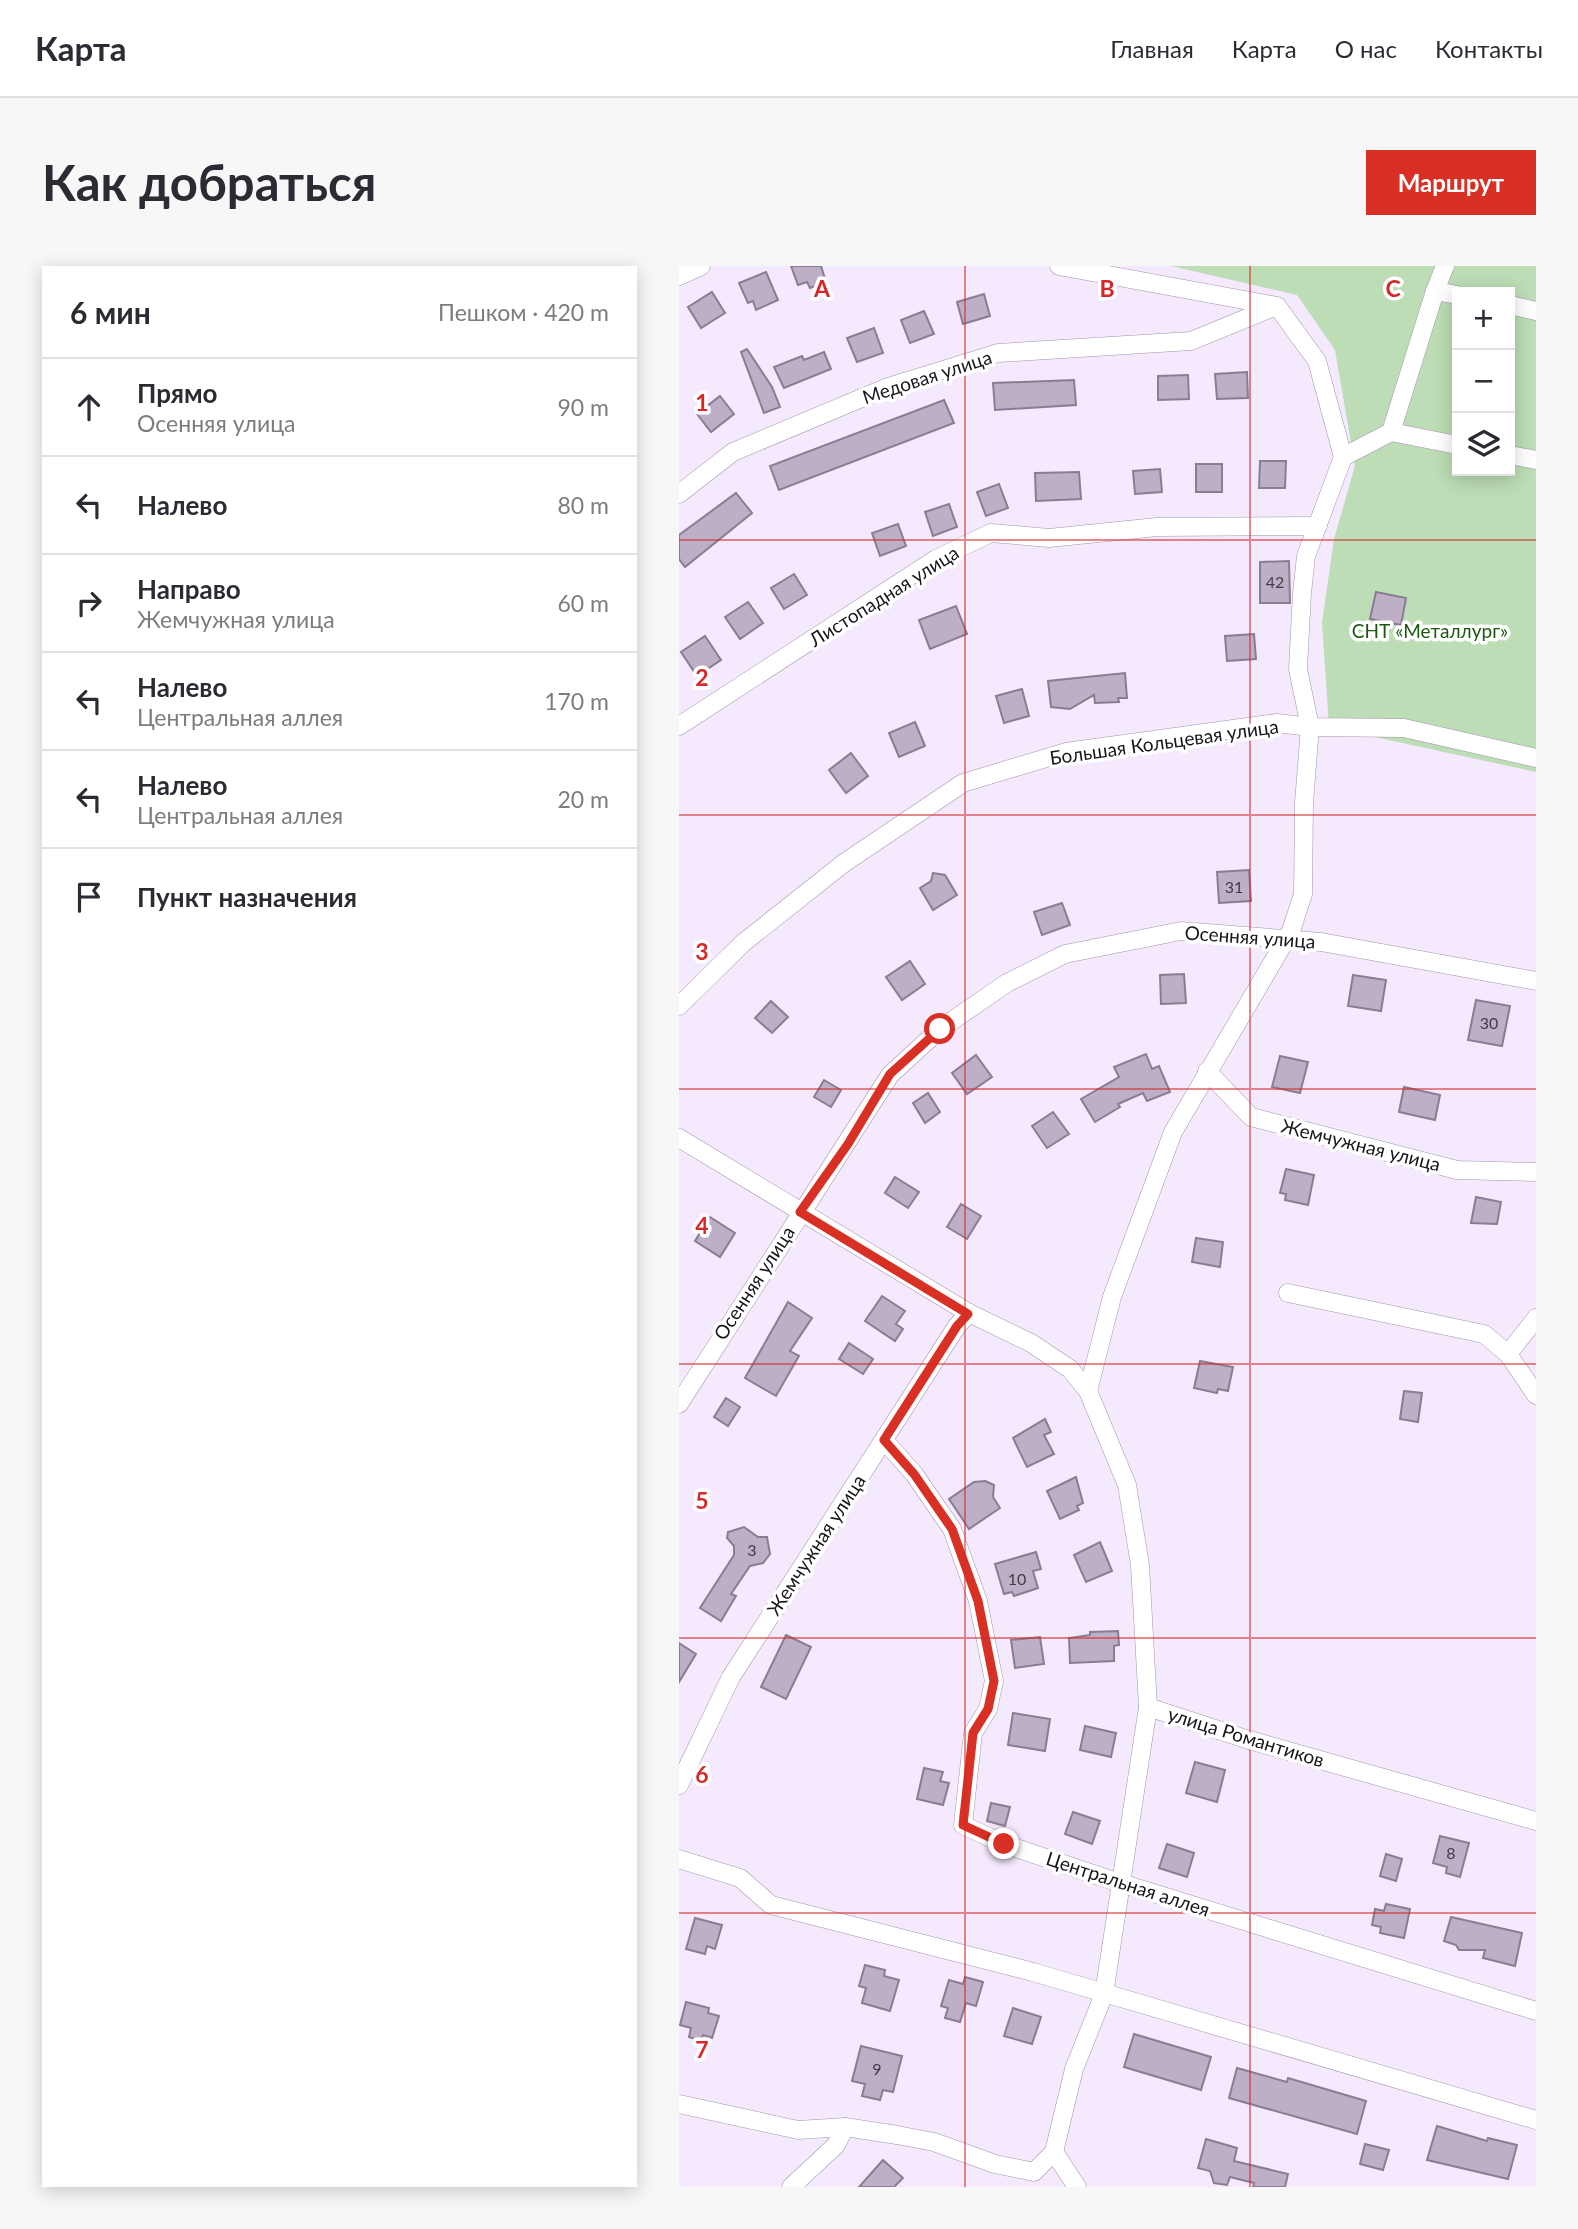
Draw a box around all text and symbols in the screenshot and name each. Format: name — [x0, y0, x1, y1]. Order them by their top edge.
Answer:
text: Карта — [35, 28, 126, 68]
text: Главная — [1110, 34, 1194, 63]
text: Карта — [1232, 34, 1297, 63]
text: О нас — [1335, 34, 1397, 63]
text: Контакты — [1435, 34, 1543, 63]
button: Маршрут — [1366, 150, 1536, 215]
text: Как добраться — [42, 153, 376, 211]
text: A — [813, 274, 831, 302]
text: B — [1099, 274, 1115, 302]
text: C — [1385, 274, 1401, 302]
map controls — [1452, 287, 1515, 476]
button: + — [1452, 287, 1515, 350]
text: 6 мин — [70, 294, 151, 330]
text: Пешком · 420 m — [438, 298, 609, 326]
street label: Медовая улица — [859, 345, 994, 408]
button: − — [1452, 350, 1515, 413]
text: Прямо — [137, 377, 218, 409]
icon: ahead — [70, 388, 108, 426]
text: 1 — [695, 388, 709, 416]
text: 90 m — [558, 393, 609, 421]
text: Осенняя улица — [137, 409, 295, 437]
button: layers — [1452, 413, 1515, 476]
icon: left — [70, 486, 108, 524]
text: Налево — [137, 489, 227, 521]
text: 80 m — [558, 491, 609, 519]
street label: Листопадная улица — [804, 540, 963, 651]
house number: 42 — [1266, 572, 1284, 591]
text: Направо — [137, 573, 241, 605]
icon: right — [70, 584, 108, 622]
text: 60 m — [558, 589, 609, 617]
text: Жемчужная улица — [137, 605, 335, 633]
park label: СНТ «Металлург» — [1352, 619, 1508, 642]
text: 2 — [695, 663, 709, 691]
text: Налево — [137, 671, 227, 703]
icon: left — [70, 682, 108, 720]
text: 170 m — [544, 687, 609, 715]
text: Центральная аллея — [137, 703, 343, 731]
street label: Большая Кольцевая улица — [1048, 714, 1280, 769]
text: Налево — [137, 769, 227, 801]
icon: left — [70, 780, 108, 818]
text: 20 m — [558, 785, 609, 813]
text: Центральная аллея — [137, 801, 343, 829]
house number: 31 — [1225, 877, 1243, 896]
icon: arrive — [70, 878, 108, 916]
text: Пункт назначения — [137, 881, 357, 913]
street label: Осенняя улица — [1184, 920, 1316, 953]
text: 3 — [695, 937, 709, 965]
route start — [924, 1013, 955, 1044]
house number: 30 — [1480, 1013, 1498, 1032]
street label: Жемчужная улица — [1279, 1114, 1443, 1175]
text: 4 — [695, 1211, 709, 1239]
street label: Осенняя улица — [708, 1222, 799, 1344]
street label: Жемчужная улица — [761, 1470, 870, 1619]
text: 5 — [695, 1486, 709, 1514]
house number: 3 — [747, 1540, 757, 1559]
house number: 10 — [1008, 1569, 1026, 1588]
street label: улица Романтиков — [1165, 1702, 1327, 1771]
text: 6 — [695, 1760, 709, 1788]
route end — [988, 1828, 1019, 1859]
house number: 8 — [1446, 1843, 1456, 1862]
street label: Центральная аллея — [1044, 1846, 1213, 1921]
text: 7 — [695, 2035, 709, 2063]
house number: 9 — [872, 2059, 882, 2078]

